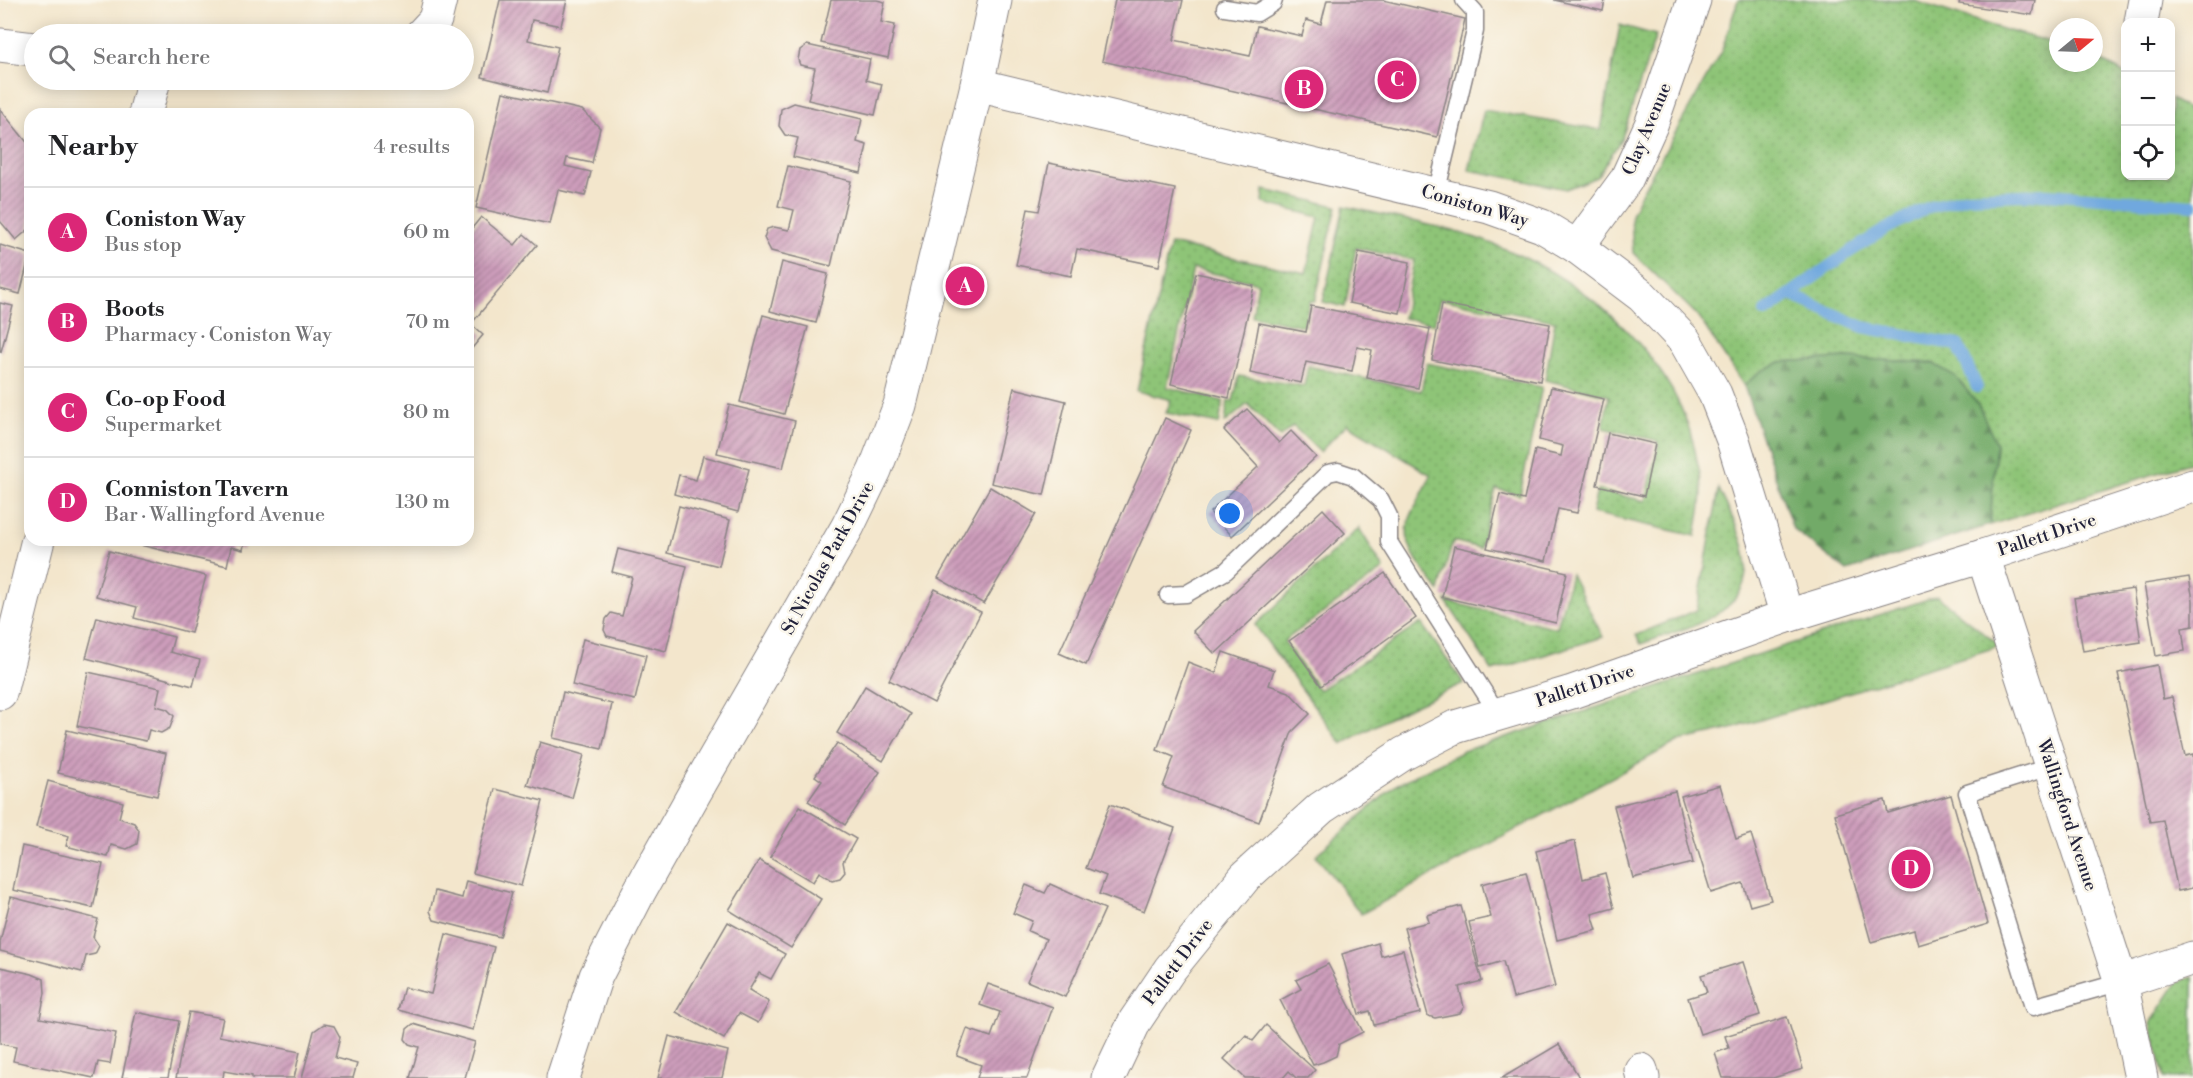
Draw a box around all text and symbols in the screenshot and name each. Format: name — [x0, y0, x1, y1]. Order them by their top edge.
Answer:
north arrow — [2049, 18, 2103, 72]
map controls — [2121, 18, 2175, 180]
button: + — [2121, 18, 2175, 72]
search box — [24, 24, 474, 90]
icon: search — [45, 41, 78, 74]
text: Search here — [93, 44, 210, 71]
pin: C — [1378, 58, 1416, 103]
pin: B — [1284, 66, 1324, 112]
button: − — [2121, 72, 2175, 126]
street label: Clay Avenue — [1617, 79, 1677, 179]
button: locate — [2121, 126, 2175, 180]
text: Nearby — [48, 131, 138, 163]
text: 4 results — [373, 135, 450, 160]
street label: Coniston Way — [1419, 180, 1532, 232]
text: Coniston Way — [105, 206, 245, 233]
text: A — [60, 220, 75, 245]
text: 60 m — [403, 220, 450, 245]
text: Bus stop — [105, 233, 182, 258]
pin: A — [946, 264, 984, 308]
text: Boots — [105, 296, 165, 323]
text: B — [60, 310, 75, 335]
text: 70 m — [406, 310, 450, 335]
text: Pharmacy · Coniston Way — [105, 323, 332, 348]
text: Co-op Food — [105, 386, 226, 413]
text: C — [60, 400, 75, 425]
text: 80 m — [403, 400, 450, 425]
text: Supermarket — [105, 413, 222, 438]
text: Conniston Tavern — [105, 476, 289, 503]
street label: St Nicolas Park Drive — [776, 477, 880, 639]
text: D — [60, 490, 75, 515]
text: 130 m — [395, 490, 450, 515]
your location — [1215, 499, 1244, 528]
text: Bar · Wallingford Avenue — [105, 503, 325, 528]
street label: Pallett Drive — [1995, 508, 2099, 562]
street label: Pallett Drive — [1533, 659, 1637, 713]
street label: Wallingford Avenue — [2031, 735, 2102, 894]
pin: D — [1892, 846, 1930, 892]
street label: Pallett Drive — [1138, 914, 1218, 1010]

